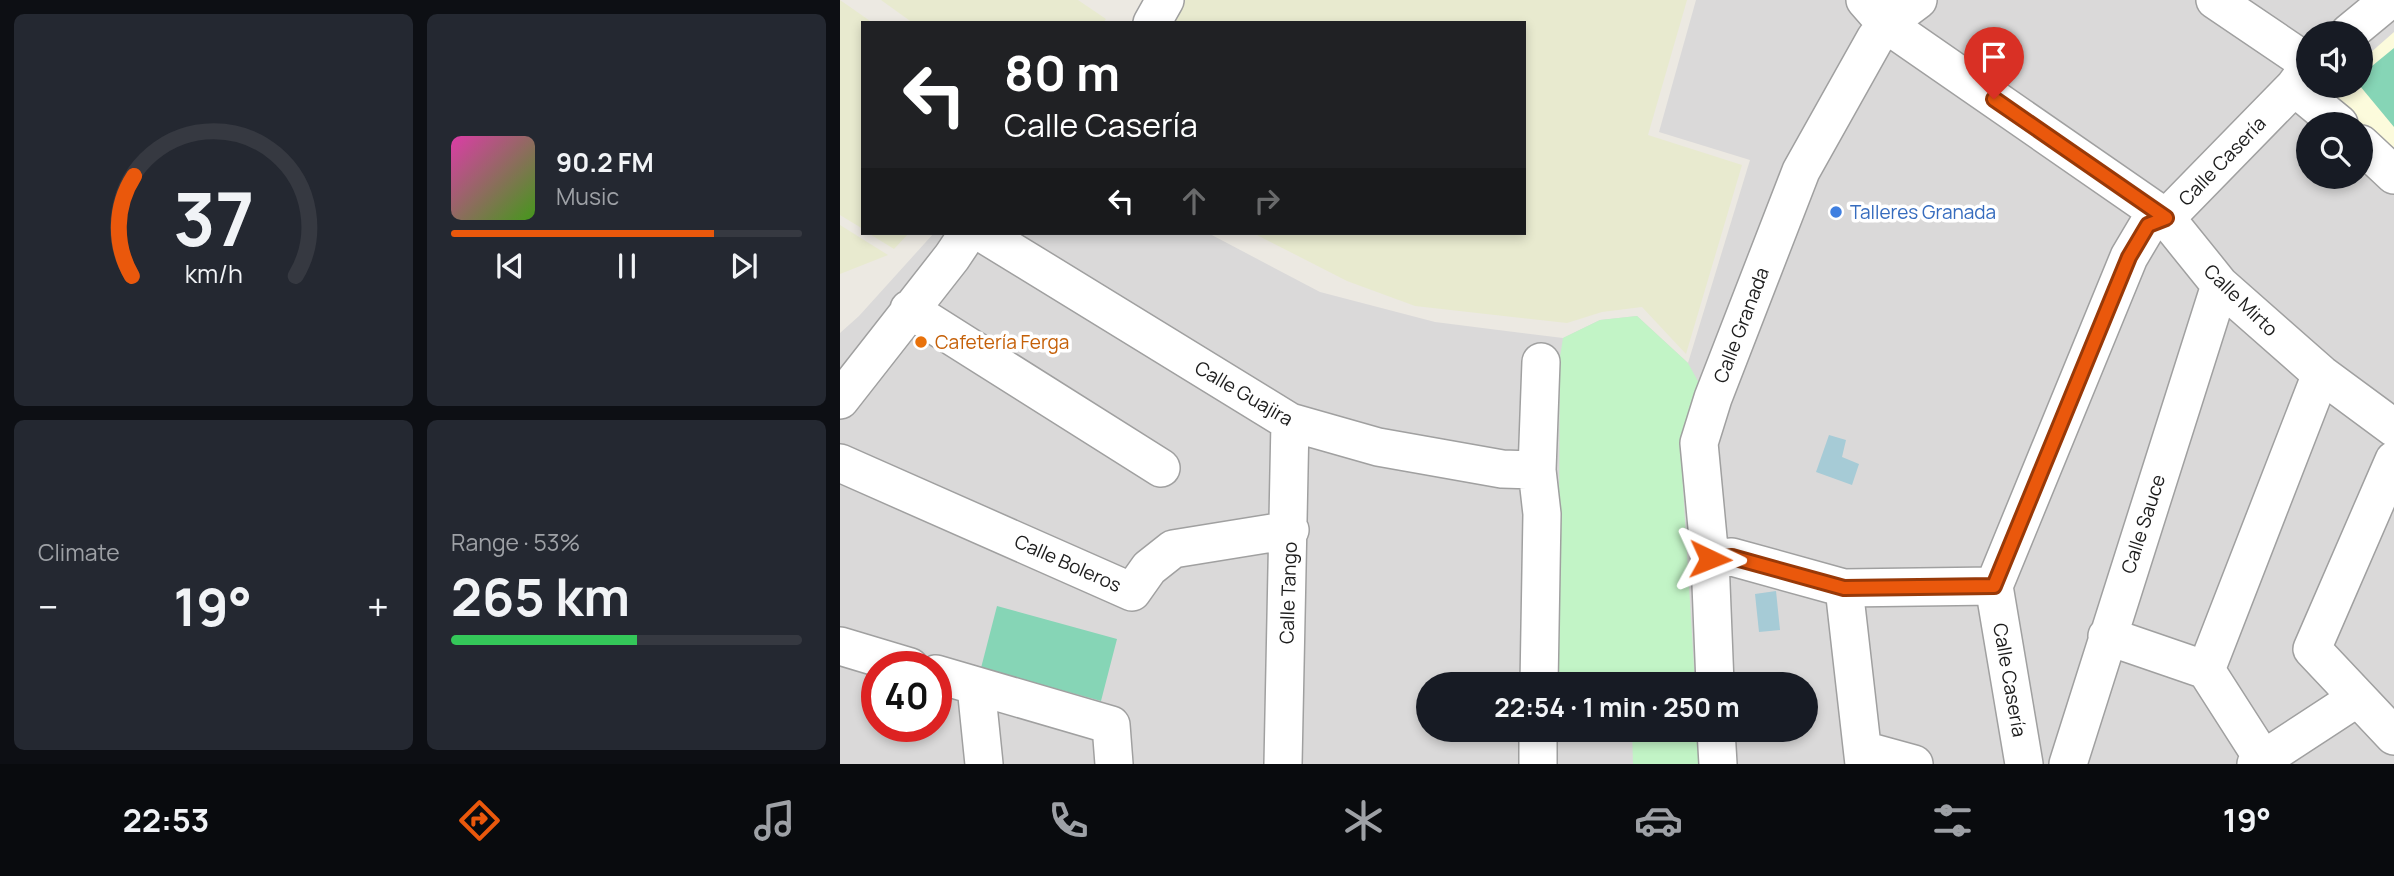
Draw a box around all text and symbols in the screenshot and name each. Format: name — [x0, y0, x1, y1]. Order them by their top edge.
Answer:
map controls — [2296, 21, 2373, 189]
button: sound — [2296, 21, 2373, 98]
pin — [1964, 27, 2024, 99]
icon: arrive — [1975, 38, 2013, 76]
text: 80 m — [1004, 39, 1120, 106]
icon: left — [889, 49, 980, 140]
text: Calle Casería — [1004, 103, 1198, 147]
street label: Calle Casería — [2173, 111, 2271, 211]
button: search — [2296, 112, 2373, 189]
text: 90.2 FM — [556, 144, 654, 180]
text: 37 — [173, 169, 254, 269]
text: Music — [556, 180, 619, 212]
icon: left — [1102, 182, 1140, 220]
icon: ahead — [1175, 182, 1213, 220]
icon: right — [1248, 182, 1286, 220]
place label: Talleres Granada — [1850, 199, 1996, 225]
marker: Talleres Granada — [1828, 204, 1844, 220]
icon: previous — [491, 247, 529, 285]
icon: pause — [608, 247, 646, 285]
icon: next — [725, 247, 763, 285]
text: km/h — [184, 256, 243, 291]
street label: Calle Mirto — [2198, 258, 2284, 342]
street label: Calle Granada — [1707, 263, 1775, 387]
place label: Cafetería Ferga — [935, 329, 1069, 355]
marker: Cafetería Ferga — [913, 334, 929, 350]
street label: Calle Guajira — [1190, 354, 1298, 432]
street label: Calle Sauce — [2115, 471, 2171, 577]
position arrow — [1673, 522, 1747, 596]
text: Range · 53% — [451, 526, 580, 558]
street label: Calle Boleros — [1011, 528, 1125, 598]
text: Climate — [38, 536, 120, 568]
street label: Calle Tango — [1273, 541, 1303, 645]
text: 265 km — [451, 561, 630, 632]
text: 19° — [174, 571, 252, 642]
text: − — [38, 580, 59, 632]
text: + — [367, 580, 389, 632]
street label: Calle Casería — [1987, 621, 2033, 739]
speed limit sign: 40 — [861, 651, 952, 742]
text: 22:54 · 1 min · 250 m — [1494, 689, 1740, 725]
icon: directions — [455, 796, 504, 845]
icon: music — [750, 796, 799, 845]
icon: phone — [1044, 796, 1093, 845]
icon: climate — [1339, 796, 1388, 845]
icon: car — [1634, 796, 1683, 845]
icon: filters — [1928, 796, 1977, 845]
text: 22:53 — [123, 798, 209, 842]
text: 19° — [2223, 798, 2271, 842]

